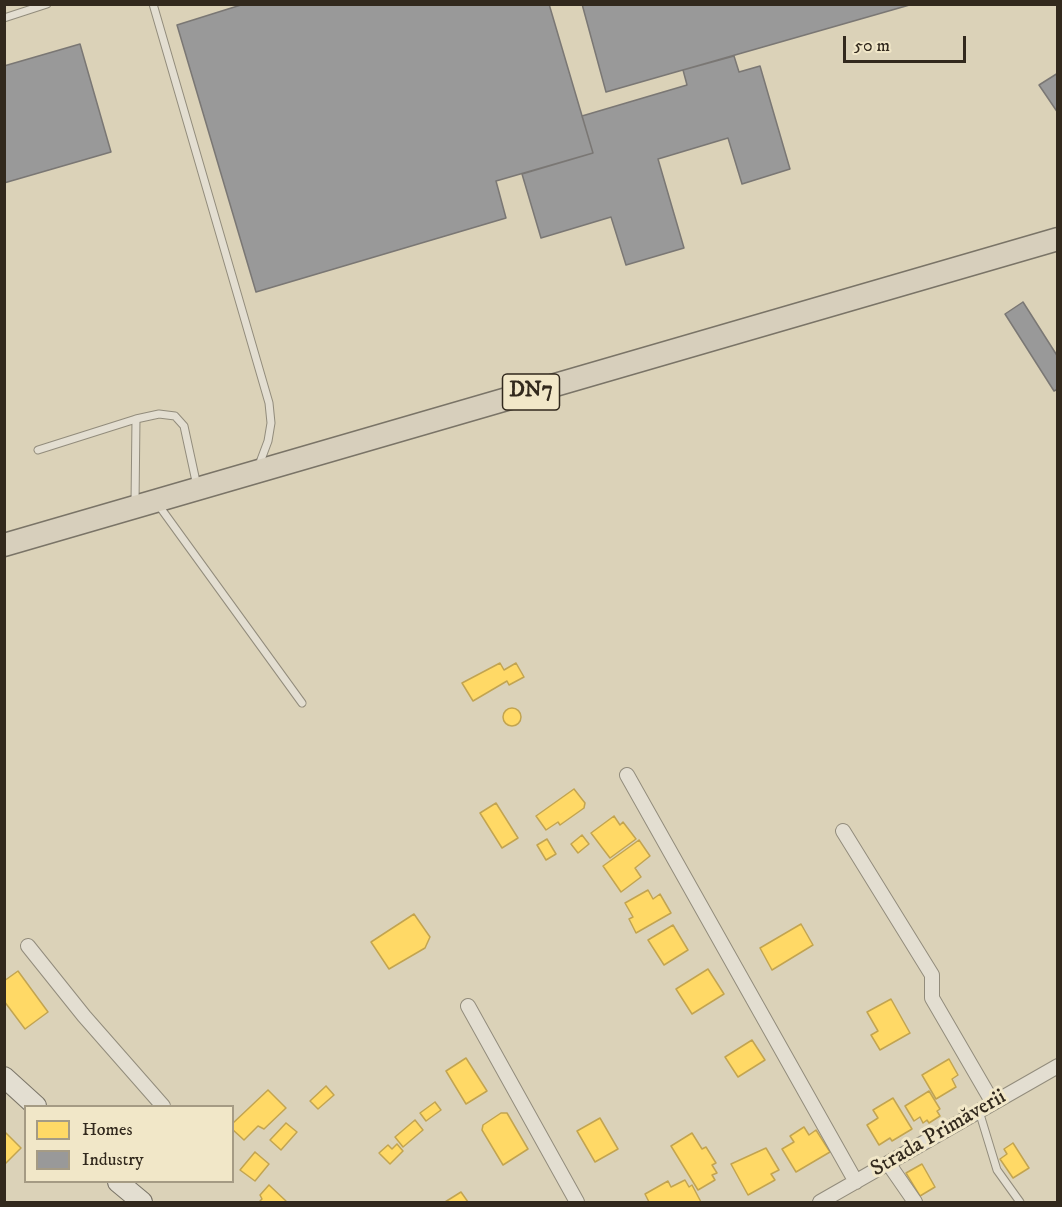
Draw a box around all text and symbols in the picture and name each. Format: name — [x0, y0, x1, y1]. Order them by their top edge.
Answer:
scale bar — [846, 24, 969, 62]
text: 50 m — [854, 35, 890, 57]
road number: DN7 — [502, 374, 560, 410]
street label: Strada Primăverii — [867, 1085, 1011, 1183]
legend — [24, 1105, 234, 1183]
text: Homes — [82, 1119, 133, 1141]
text: Industry — [82, 1149, 143, 1171]

